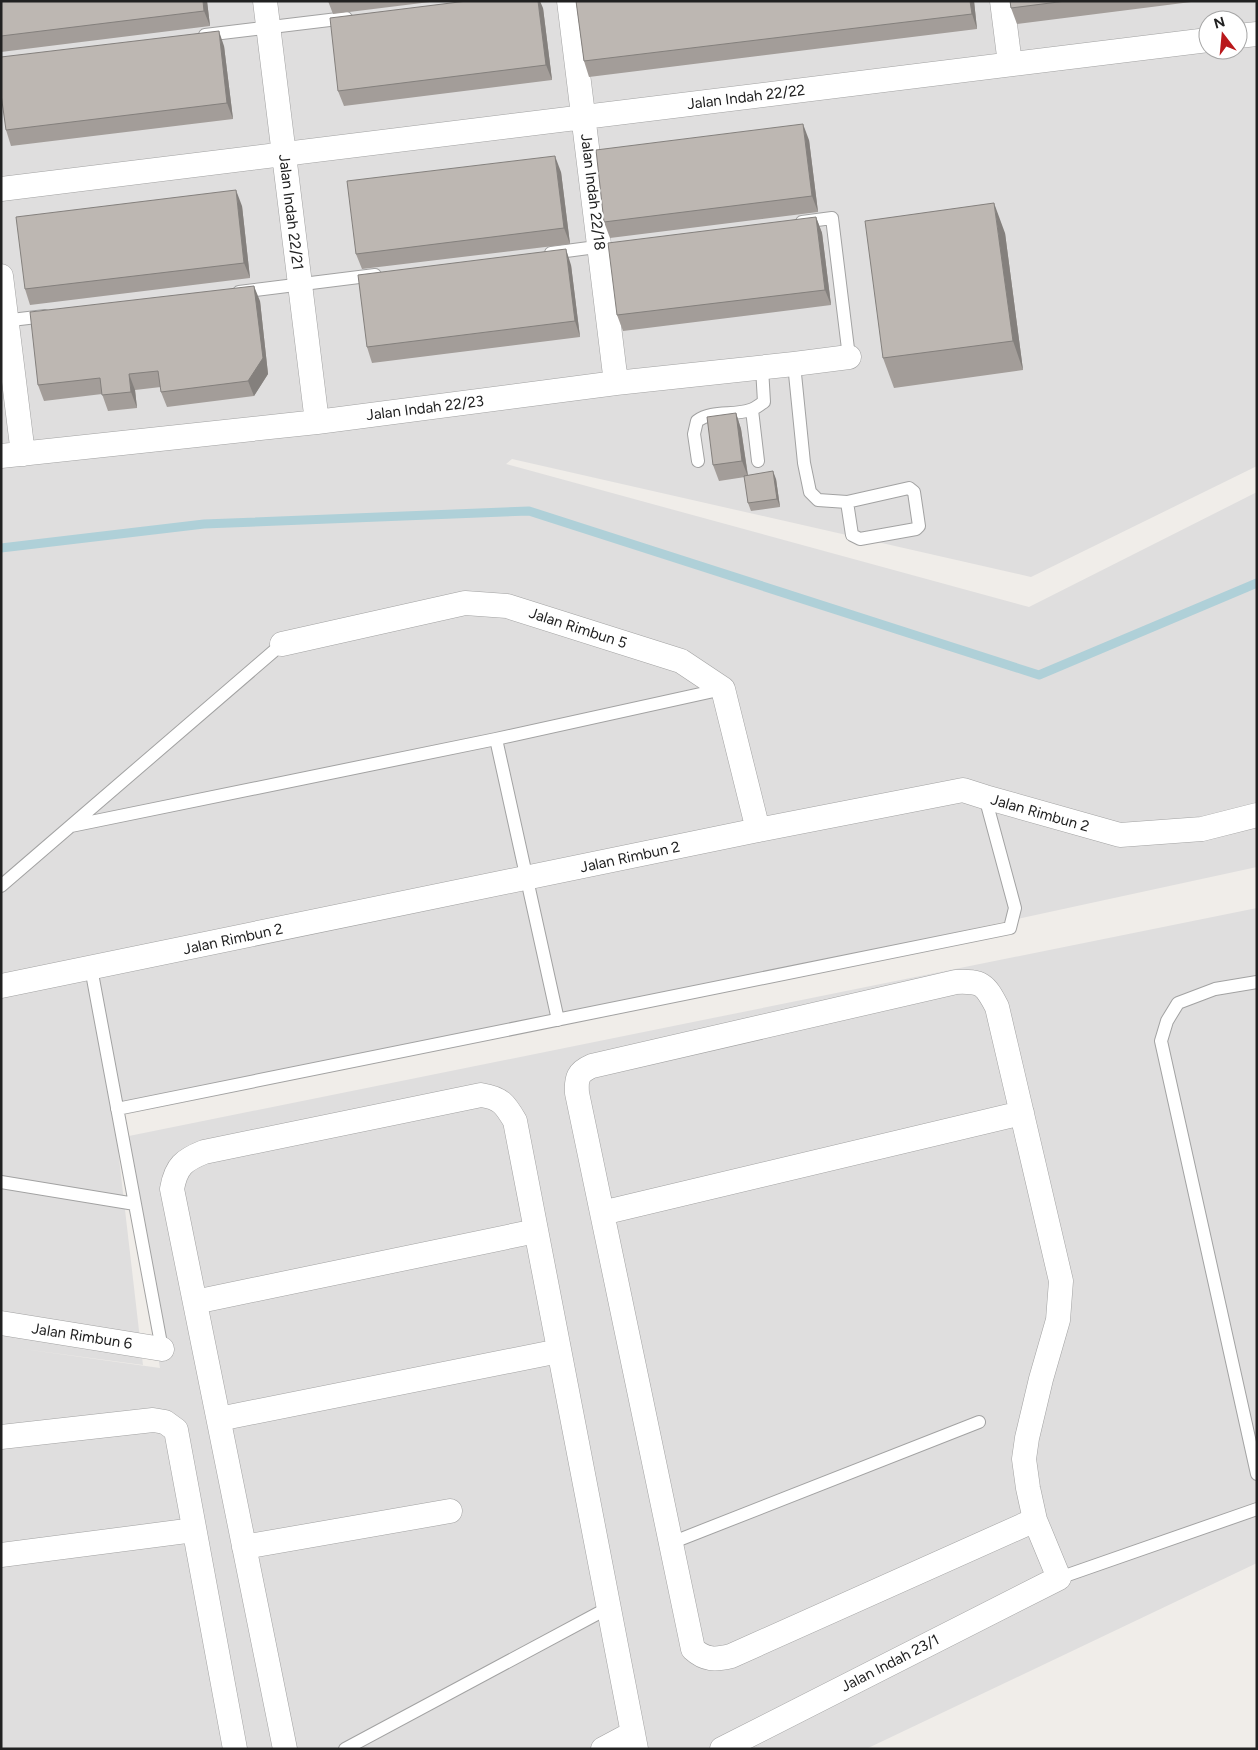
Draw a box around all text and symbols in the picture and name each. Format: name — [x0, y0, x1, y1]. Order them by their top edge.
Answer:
north arrow — [1198, 10, 1248, 60]
text: N — [1212, 13, 1227, 33]
street label: Jalan Indah 22/22 — [686, 81, 806, 113]
street label: Jalan Indah 22/18 — [577, 133, 609, 251]
street label: Jalan Indah 22/21 — [275, 153, 307, 271]
street label: Jalan Indah 22/23 — [365, 392, 485, 424]
street label: Jalan Rimbun 5 — [527, 604, 629, 652]
street label: Jalan Rimbun 2 — [989, 790, 1091, 836]
street label: Jalan Rimbun 2 — [578, 838, 682, 876]
street label: Jalan Rimbun 2 — [181, 920, 285, 958]
street label: Jalan Rimbun 6 — [30, 1319, 134, 1353]
street label: Jalan Indah 23/1 — [838, 1630, 942, 1696]

